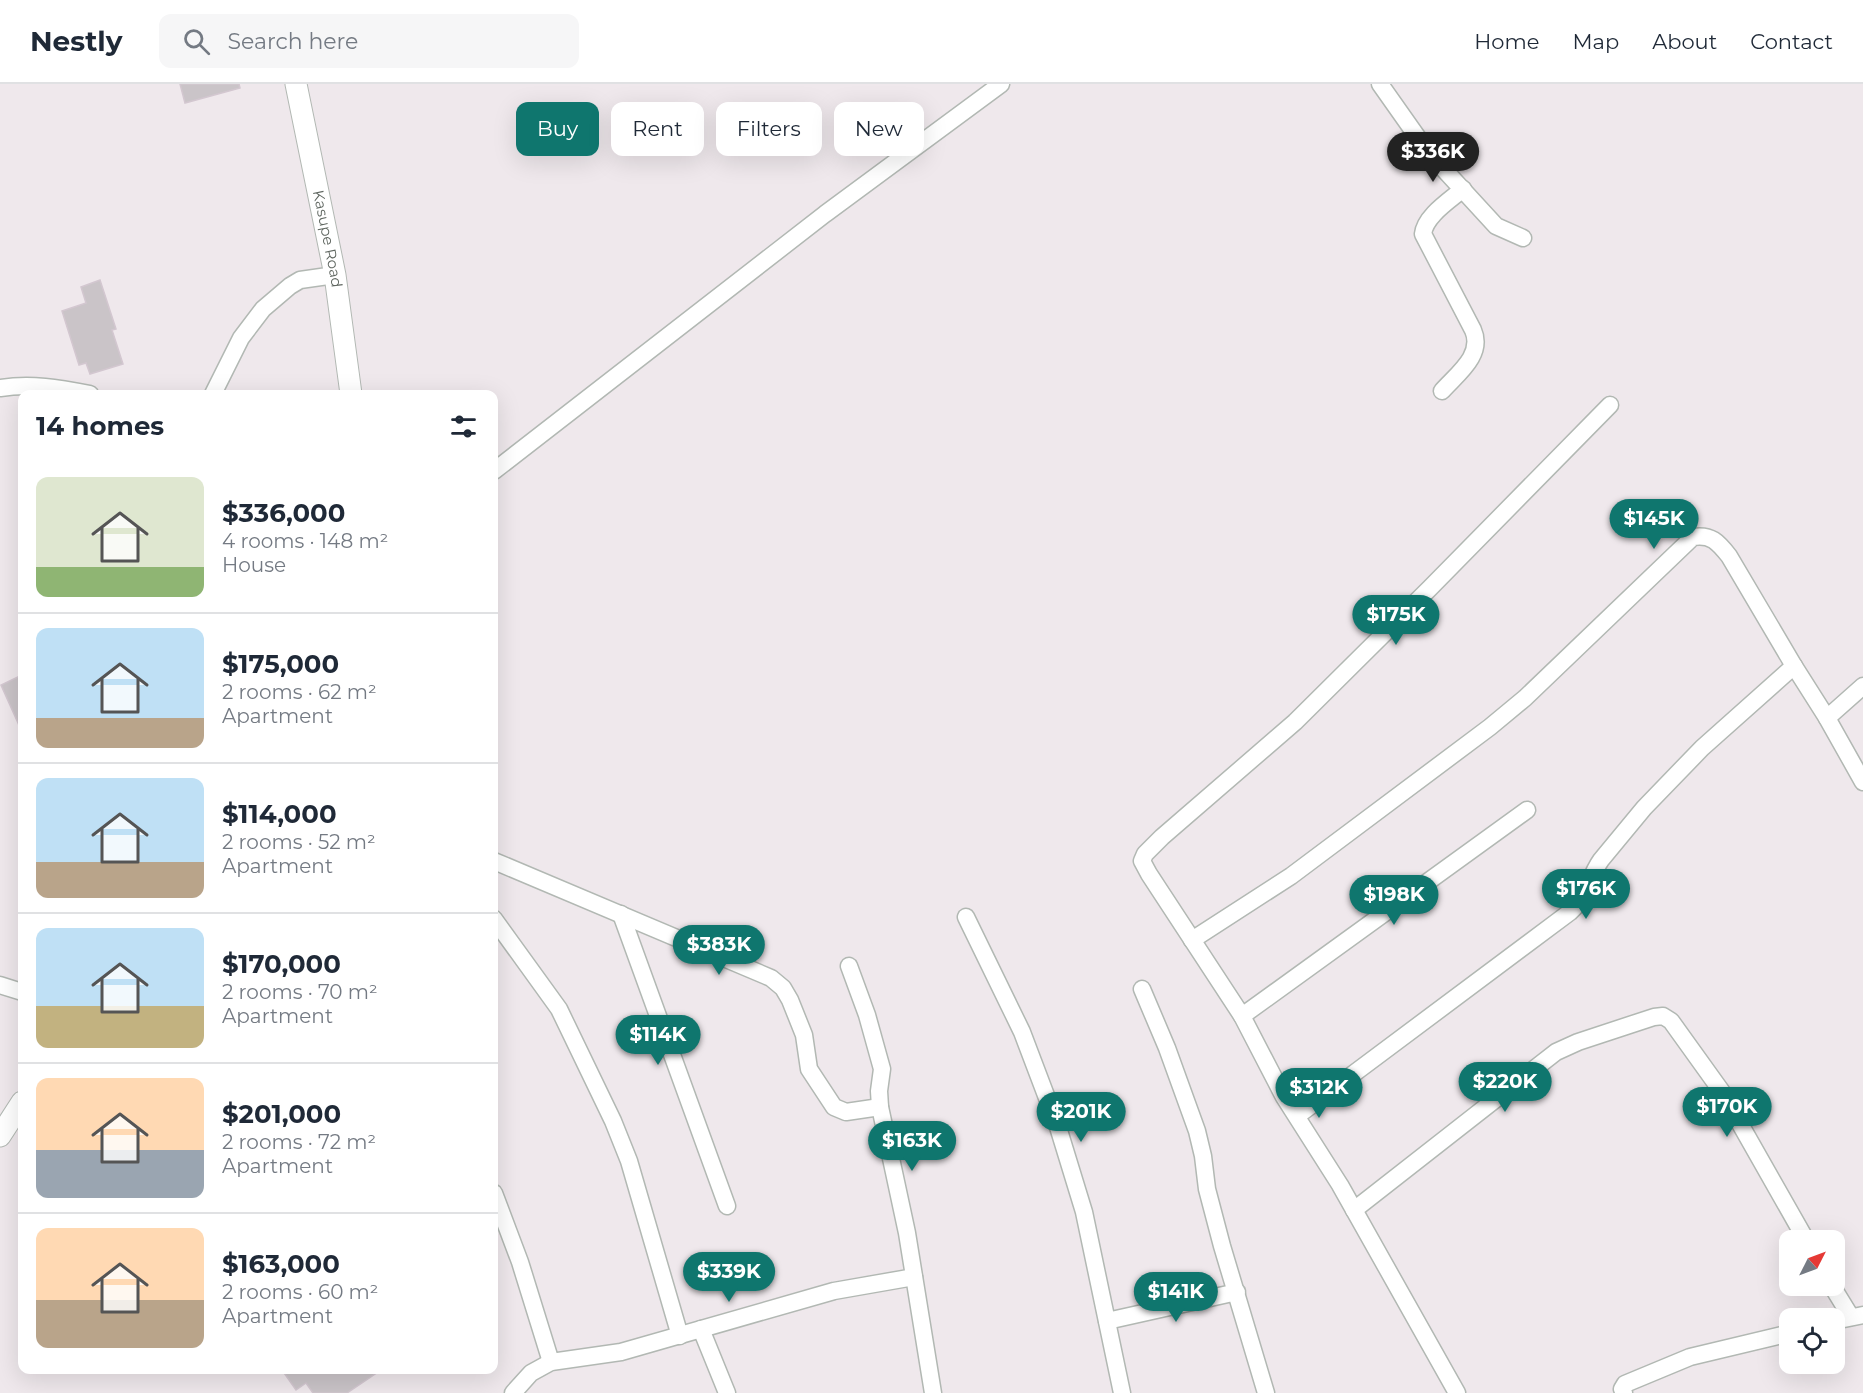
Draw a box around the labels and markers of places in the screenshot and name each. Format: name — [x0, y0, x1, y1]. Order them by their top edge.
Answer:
pin: $336K — [1391, 132, 1475, 183]
pin: $145K — [1612, 499, 1696, 550]
pin: $175K — [1354, 595, 1438, 646]
pin: $176K — [1544, 869, 1628, 920]
pin: $198K — [1352, 875, 1436, 926]
pin: $383K — [677, 925, 761, 976]
pin: $114K — [616, 1015, 700, 1066]
pin: $220K — [1463, 1062, 1547, 1113]
pin: $312K — [1277, 1068, 1361, 1119]
pin: $170K — [1685, 1087, 1769, 1138]
pin: $201K — [1039, 1092, 1123, 1143]
pin: $163K — [870, 1121, 954, 1172]
pin: $339K — [687, 1252, 771, 1303]
pin: $141K — [1134, 1272, 1218, 1323]

